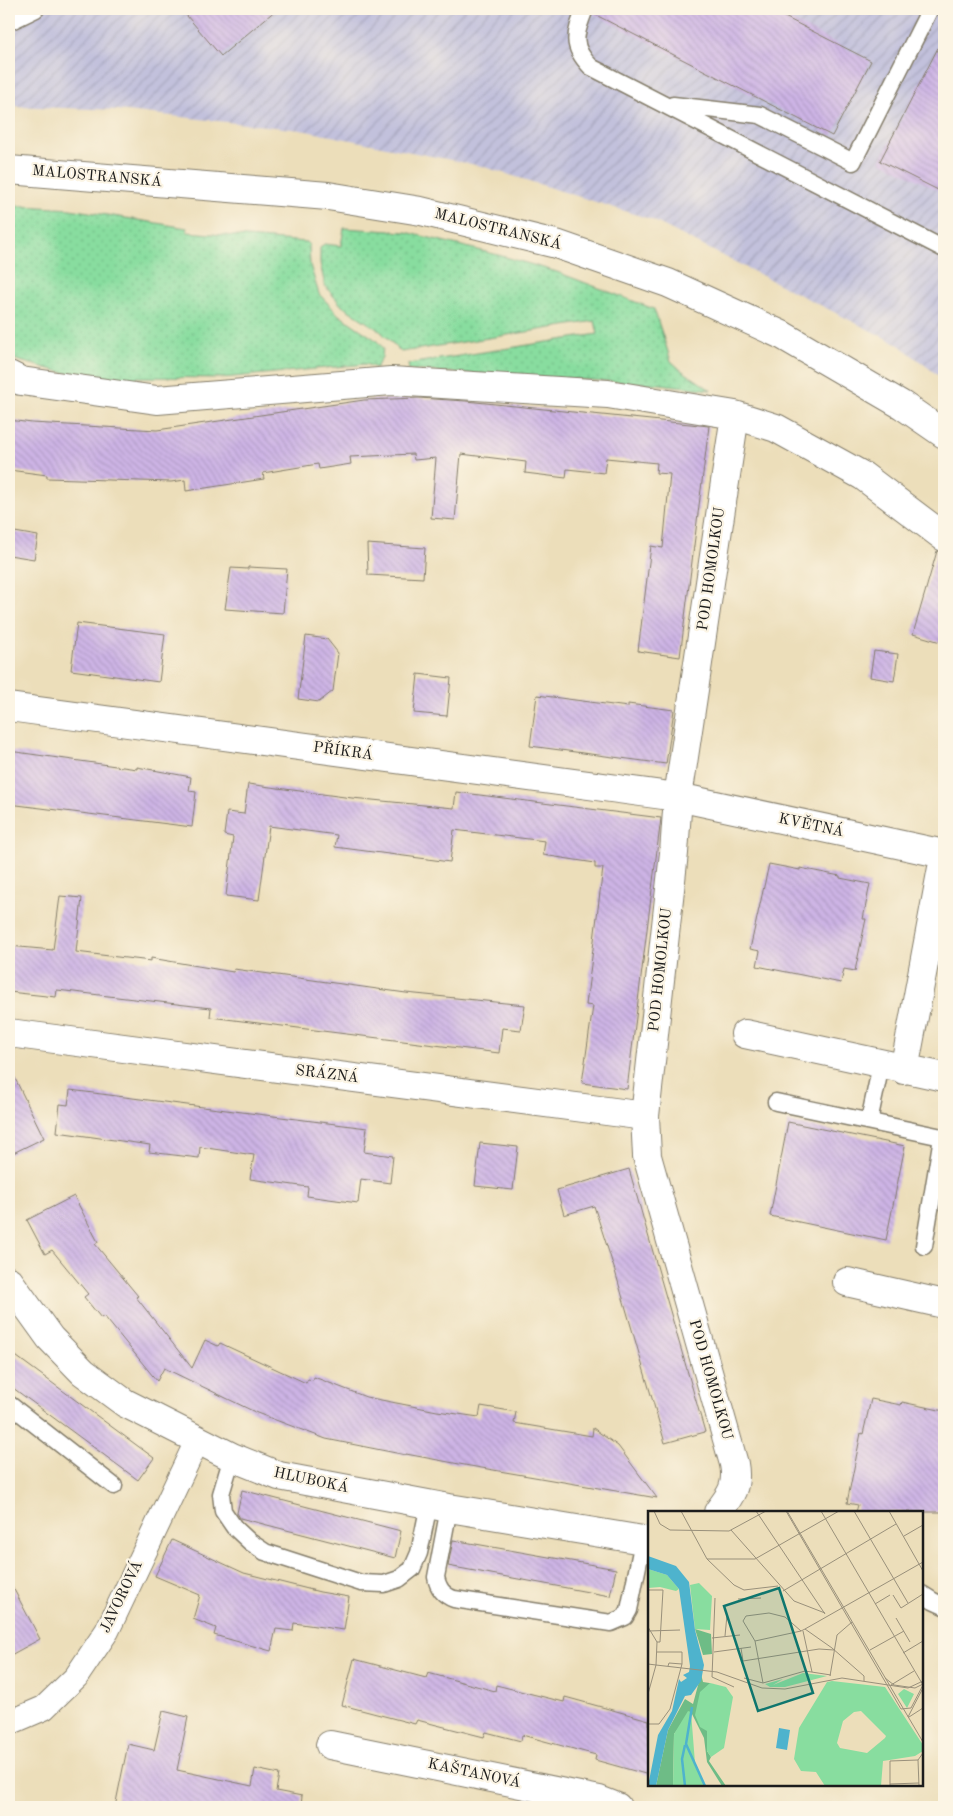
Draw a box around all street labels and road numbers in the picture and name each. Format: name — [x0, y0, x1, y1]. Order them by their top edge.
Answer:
street label: MALOSTRANSKÁ — [31, 161, 163, 190]
street label: MALOSTRANSKÁ — [433, 204, 564, 253]
street label: POD HOMOLKOU — [696, 506, 728, 632]
street label: PŘÍKRÁ — [312, 737, 375, 764]
street label: KVĚTNÁ — [777, 809, 846, 840]
street label: POD HOMOLKOU — [647, 907, 675, 1033]
street label: SRÁZNÁ — [294, 1061, 360, 1086]
street label: POD HOMOLKOU — [686, 1318, 734, 1442]
street label: HLUBOKÁ — [272, 1463, 351, 1496]
street label: JAVOROVÁ — [95, 1557, 146, 1635]
street label: KAŠTANOVÁ — [426, 1754, 523, 1791]

